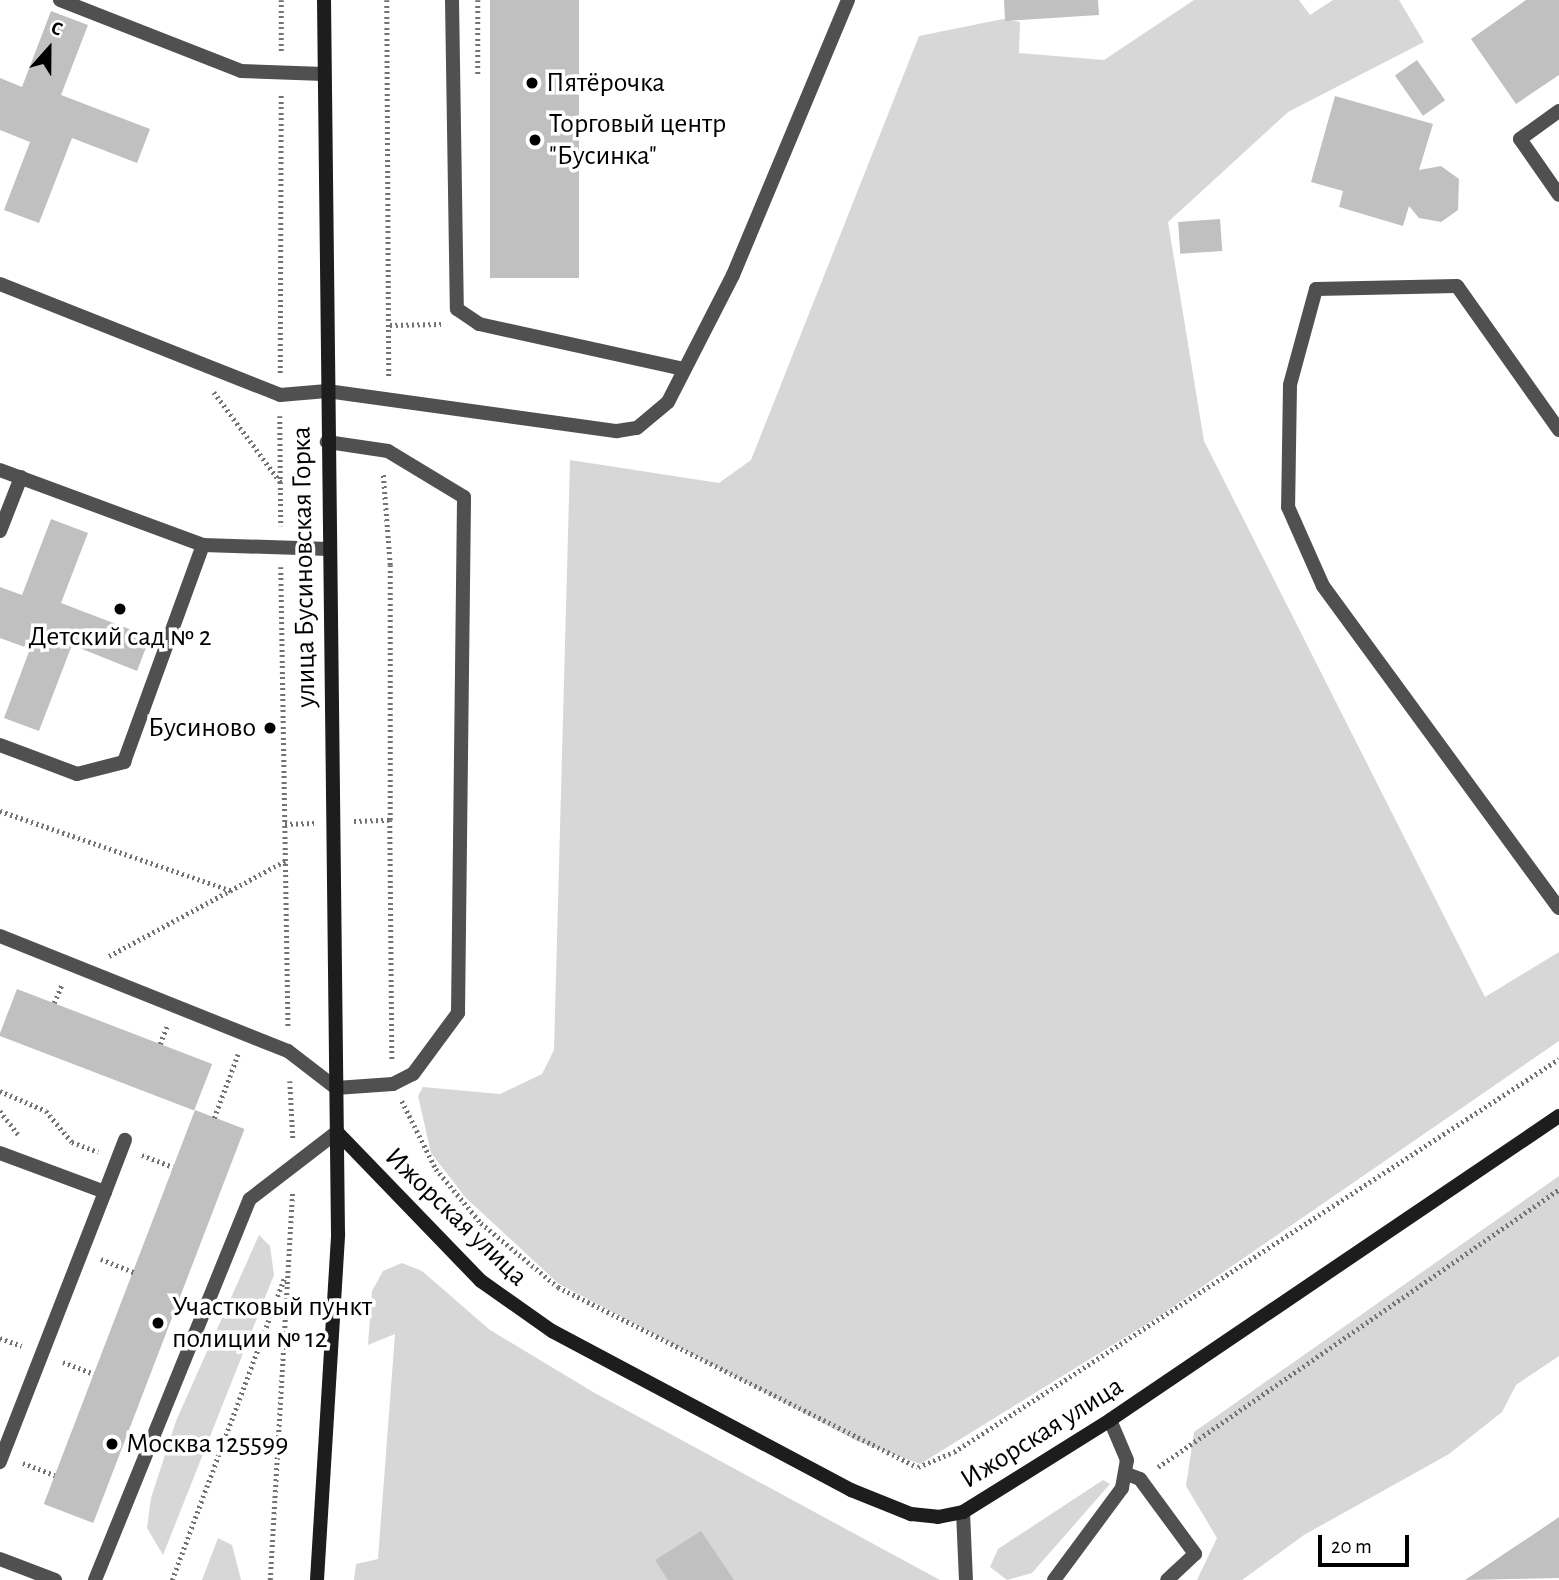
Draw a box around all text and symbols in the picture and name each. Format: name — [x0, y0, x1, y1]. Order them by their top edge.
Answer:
north arrow — [14, 14, 84, 84]
text: С — [48, 18, 65, 40]
place label: Пятёрочка — [546, 66, 665, 100]
marker: Пятёрочка — [524, 75, 540, 91]
place label: Торговый центр "Бусинка" — [549, 107, 726, 173]
marker: Торговый центр "Бусинка" — [527, 132, 543, 148]
street label: улица Бусиновская Горка — [285, 426, 323, 708]
marker: Детский сад № 2 — [112, 601, 128, 617]
place label: Детский сад № 2 — [28, 620, 212, 654]
place label: Бусиново — [148, 711, 256, 745]
marker: Бусиново — [262, 720, 278, 736]
street label: Ижорская улица — [378, 1140, 534, 1294]
place label: Участковый пункт полиции № 12 — [172, 1290, 372, 1356]
marker: Участковый пункт полиции № 12 — [150, 1315, 166, 1331]
street label: Ижорская улица — [954, 1370, 1130, 1496]
place label: Москва 125599 — [126, 1427, 288, 1461]
marker: Москва 125599 — [104, 1436, 120, 1452]
scale bar — [1321, 1520, 1412, 1564]
text: 20 m — [1331, 1536, 1372, 1557]

